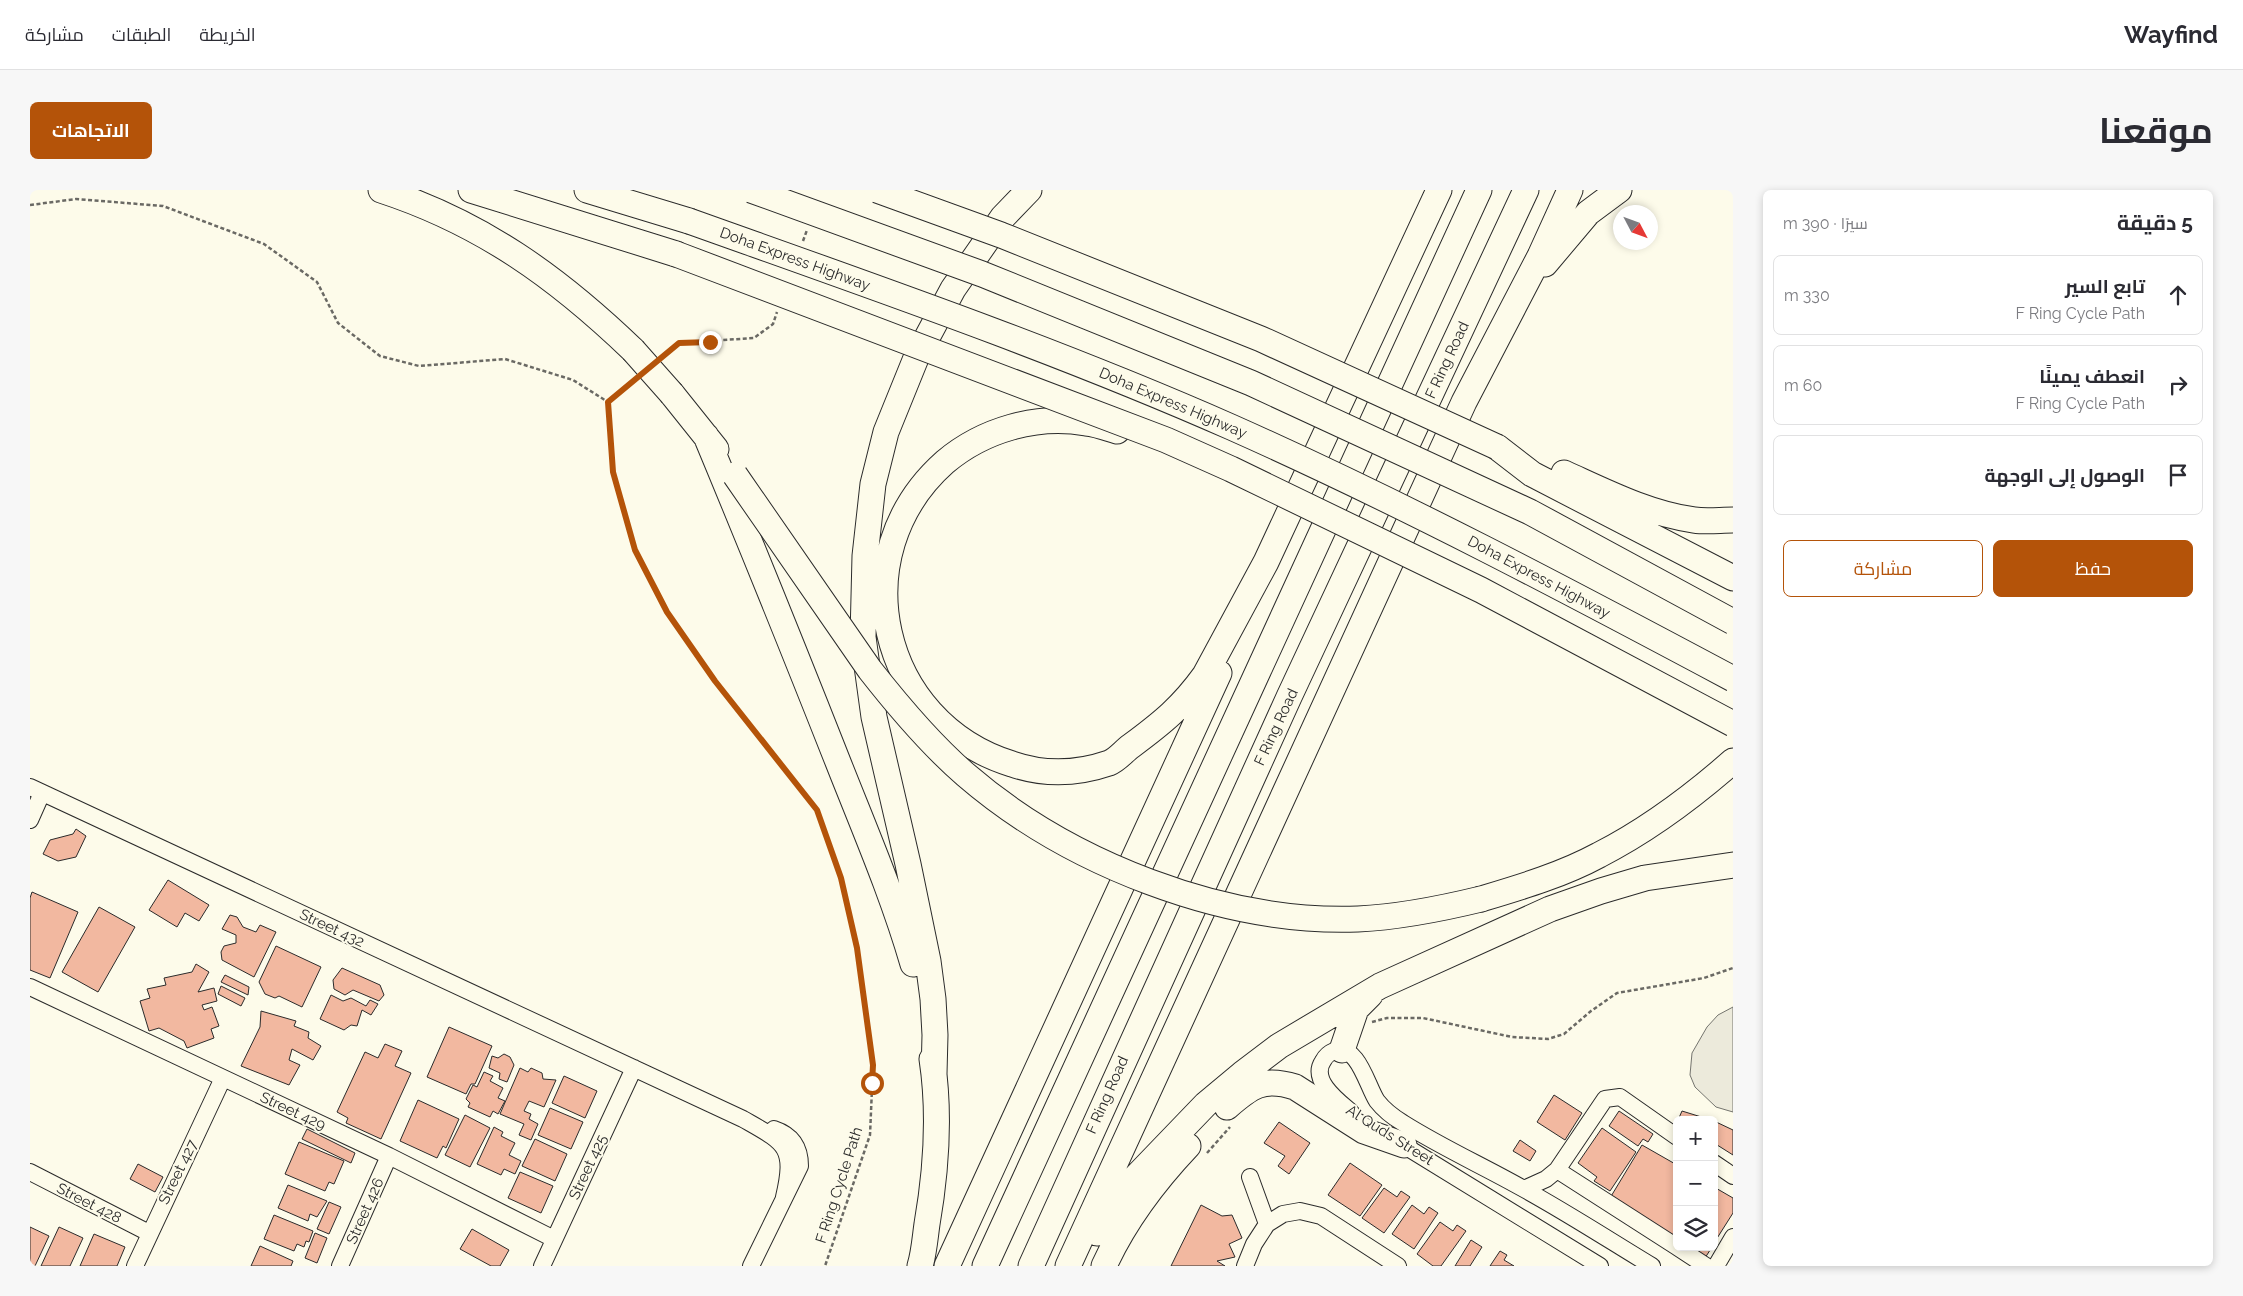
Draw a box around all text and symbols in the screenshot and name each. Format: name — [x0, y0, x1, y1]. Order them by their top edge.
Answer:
text: Wayfind — [2124, 20, 2218, 49]
text: مشاركة — [25, 24, 84, 45]
text: الطبقات — [112, 24, 171, 45]
text: الخريطة — [199, 24, 256, 45]
button: الاتجاهات — [30, 102, 152, 159]
text: موقعنا — [2099, 110, 2213, 151]
north arrow — [1613, 205, 1658, 250]
text: 5 دقيقة — [2117, 210, 2193, 235]
text: سيرًا · 390 m — [1783, 214, 1868, 233]
street label: Doha Express Highway — [717, 223, 873, 295]
text: تابع السير — [2065, 275, 2145, 297]
icon: ahead — [2164, 281, 2192, 309]
text: 330 m — [1784, 286, 1830, 305]
text: F Ring Cycle Path — [2016, 304, 2145, 323]
street label: F Ring Road — [1421, 319, 1473, 401]
route end — [699, 331, 722, 354]
street label: Doha Express Highway — [1096, 364, 1250, 442]
text: انعطف يمينًا — [2039, 365, 2145, 387]
icon: right — [2164, 371, 2192, 399]
text: 60 m — [1784, 376, 1822, 395]
text: F Ring Cycle Path — [2016, 394, 2145, 413]
icon: arrive — [2164, 461, 2192, 489]
text: الوصول إلى الوجهة — [1985, 464, 2145, 486]
street label: Doha Express Highway — [1465, 532, 1613, 622]
button: مشاركة — [1783, 540, 1983, 597]
button: حفظ — [1993, 540, 2193, 597]
street label: F Ring Road — [1250, 686, 1302, 768]
street label: Street 432 — [297, 905, 367, 951]
street label: F Ring Road — [1082, 1053, 1132, 1137]
route start — [861, 1072, 884, 1095]
street label: Street 429 — [257, 1088, 329, 1134]
street label: Al Quds Street — [1343, 1101, 1437, 1169]
map controls — [1673, 1116, 1718, 1251]
button: + — [1673, 1116, 1718, 1161]
street label: F Ring Cycle Path — [812, 1125, 866, 1245]
street label: Street 425 — [565, 1132, 611, 1202]
street label: Street 427 — [155, 1137, 201, 1207]
button: − — [1673, 1161, 1718, 1206]
street label: Street 426 — [342, 1175, 388, 1247]
street label: Street 428 — [54, 1179, 125, 1227]
button: layers — [1673, 1206, 1718, 1251]

